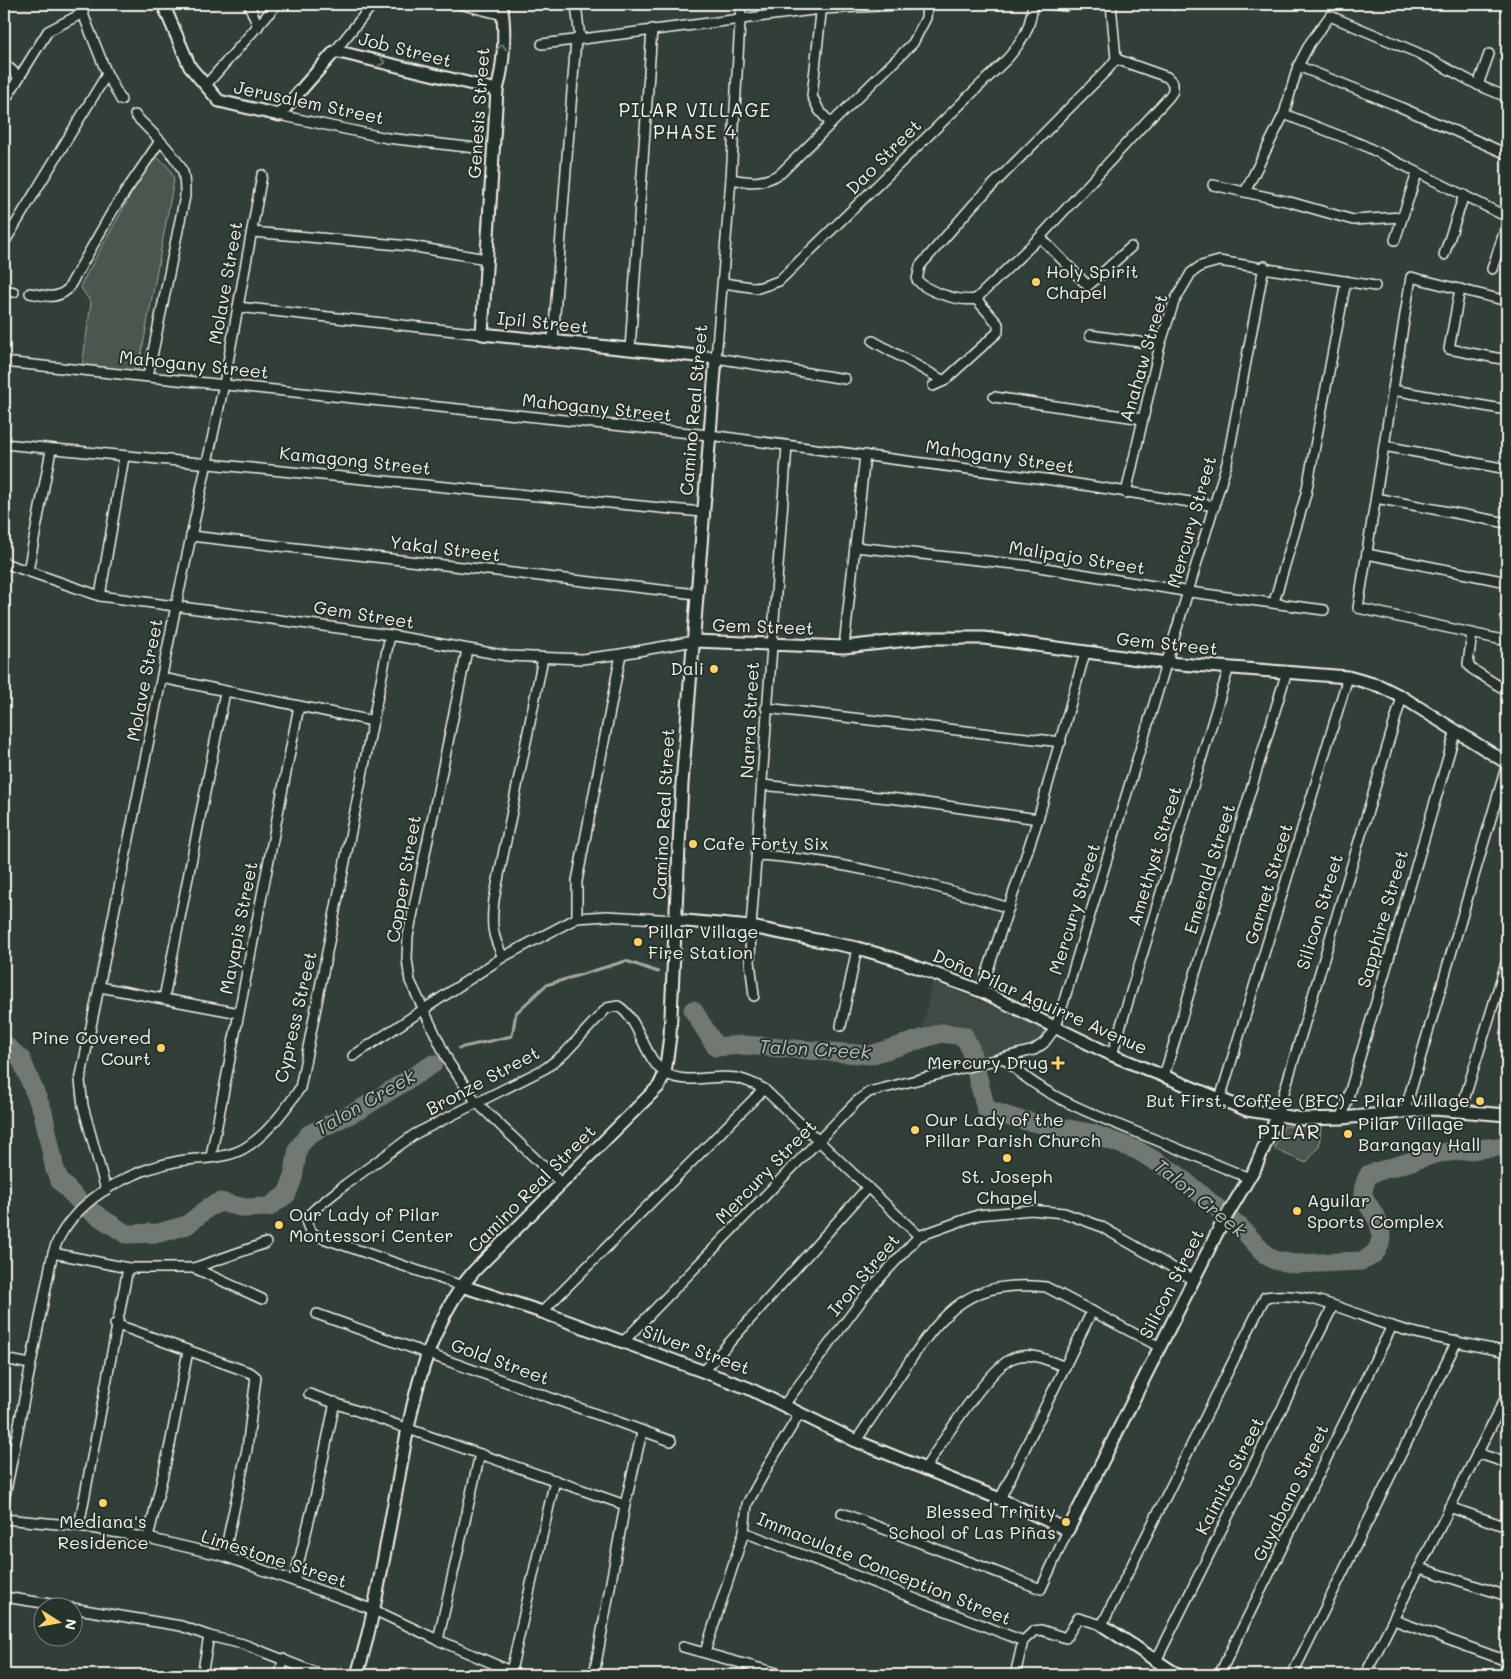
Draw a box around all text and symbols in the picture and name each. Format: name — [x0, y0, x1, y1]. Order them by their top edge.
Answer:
street label: Job Street — [356, 26, 454, 72]
one-way arrow — [496, 43, 507, 51]
street label: Genesis Street — [461, 46, 495, 179]
one-way arrow — [378, 56, 387, 67]
street label: Jerusalem Street — [232, 74, 387, 130]
district label: PILAR VILLAGE PHASE 4 — [619, 97, 771, 144]
street label: Dao Street — [840, 113, 926, 199]
street label: Molave Street — [202, 219, 248, 346]
place label: Holy Spirit Chapel — [1046, 259, 1138, 304]
marker: Holy Spirit Chapel — [1030, 276, 1042, 288]
street label: Anahaw Street — [1113, 291, 1173, 424]
street label: Ipil Street — [496, 305, 590, 339]
street label: Camino Real Street — [674, 323, 712, 497]
street label: Mahogany Street — [118, 344, 270, 384]
street label: Mahogany Street — [521, 387, 673, 427]
street label: Mahogany Street — [924, 434, 1076, 478]
street label: Kamagong Street — [278, 440, 432, 480]
street label: Mercury Street — [1161, 453, 1221, 591]
street label: Yakal Street — [388, 529, 502, 567]
street label: Malipajo Street — [1007, 534, 1147, 580]
street label: Gem Street — [312, 594, 416, 634]
street label: Gem Street — [712, 612, 814, 640]
street label: Molave Street — [120, 616, 168, 743]
street label: Gem Street — [1115, 626, 1219, 660]
place label: Dali — [670, 656, 704, 680]
street label: Narra Street — [734, 661, 764, 779]
marker: Dali — [708, 663, 720, 675]
street label: Camino Real Street — [647, 728, 679, 900]
street label: Amethyst Street — [1121, 783, 1187, 929]
street label: Emerald Street — [1178, 801, 1240, 937]
street label: Copper Street — [380, 813, 426, 944]
street label: Garnet Street — [1238, 820, 1298, 947]
place label: Cafe Forty Six — [703, 831, 829, 855]
marker: Cafe Forty Six — [687, 838, 699, 850]
street label: Mercury Street — [1043, 840, 1105, 977]
street label: Sapphire Street — [1351, 847, 1413, 990]
street label: Silicon Street — [1290, 851, 1348, 973]
street label: Mayapis Street — [213, 859, 263, 996]
place label: Pillar Village Fire Station — [648, 919, 758, 964]
marker: Pillar Village Fire Station — [632, 936, 644, 948]
street label: Doña Pilar Aguirre Avenue — [929, 943, 1152, 1059]
street label: Cypress Street — [268, 949, 322, 1085]
place label: Pine Covered Court — [32, 1025, 151, 1070]
water label: Talon Creek — [759, 1033, 872, 1064]
street label: Bronze Street — [422, 1040, 543, 1120]
marker: Pine Covered Court — [155, 1042, 167, 1054]
place label: Mercury Drug — [927, 1050, 1048, 1074]
marker: Mercury Drug — [1052, 1057, 1064, 1069]
water label: Talon Creek — [310, 1062, 420, 1140]
place label: But First, Coffee (BFC) - Pilar Village — [1146, 1088, 1470, 1112]
marker: But First, Coffee (BFC) - Pilar Village — [1474, 1095, 1486, 1107]
place label: Our Lady of the Pillar Parish Church — [925, 1107, 1101, 1152]
place label: Pilar Village Barangay Hall — [1358, 1111, 1481, 1156]
street label: Mercury Street — [709, 1114, 821, 1229]
district label: PILAR — [1257, 1118, 1321, 1144]
street label: Camino Real Street — [462, 1119, 601, 1258]
marker: Our Lady of the Pillar Parish Church — [909, 1124, 921, 1136]
marker: Pilar Village Barangay Hall — [1342, 1128, 1354, 1140]
marker: St. Joseph Chapel — [1001, 1152, 1013, 1164]
water label: Talon Creek — [1149, 1153, 1252, 1243]
place label: St. Joseph Chapel — [962, 1164, 1052, 1209]
place label: Aguilar Sports Complex — [1307, 1188, 1444, 1233]
place label: Our Lady of Pilar Montessori Center — [289, 1202, 454, 1247]
marker: Aguilar Sports Complex — [1291, 1205, 1303, 1217]
marker: Our Lady of Pilar Montessori Center — [273, 1219, 285, 1231]
street label: Silicon Street — [1133, 1225, 1209, 1342]
street label: Iron Street — [822, 1228, 905, 1321]
street label: Silver Street — [639, 1318, 754, 1380]
street label: Gold Street — [448, 1332, 553, 1390]
street label: Kaimito Street — [1189, 1413, 1269, 1539]
street label: Guyabano Street — [1246, 1420, 1334, 1565]
marker: Mediana's Residence — [97, 1497, 109, 1509]
place label: Blessed Trinity School of Las Piñas — [888, 1499, 1056, 1544]
street label: Immaculate Conception Street — [754, 1506, 1015, 1630]
place label: Mediana's Residence — [57, 1509, 149, 1554]
marker: Blessed Trinity School of Las Piñas — [1060, 1516, 1072, 1528]
street label: Limestone Street — [198, 1523, 350, 1593]
north arrow — [32, 1596, 82, 1646]
text: N — [61, 1618, 82, 1632]

